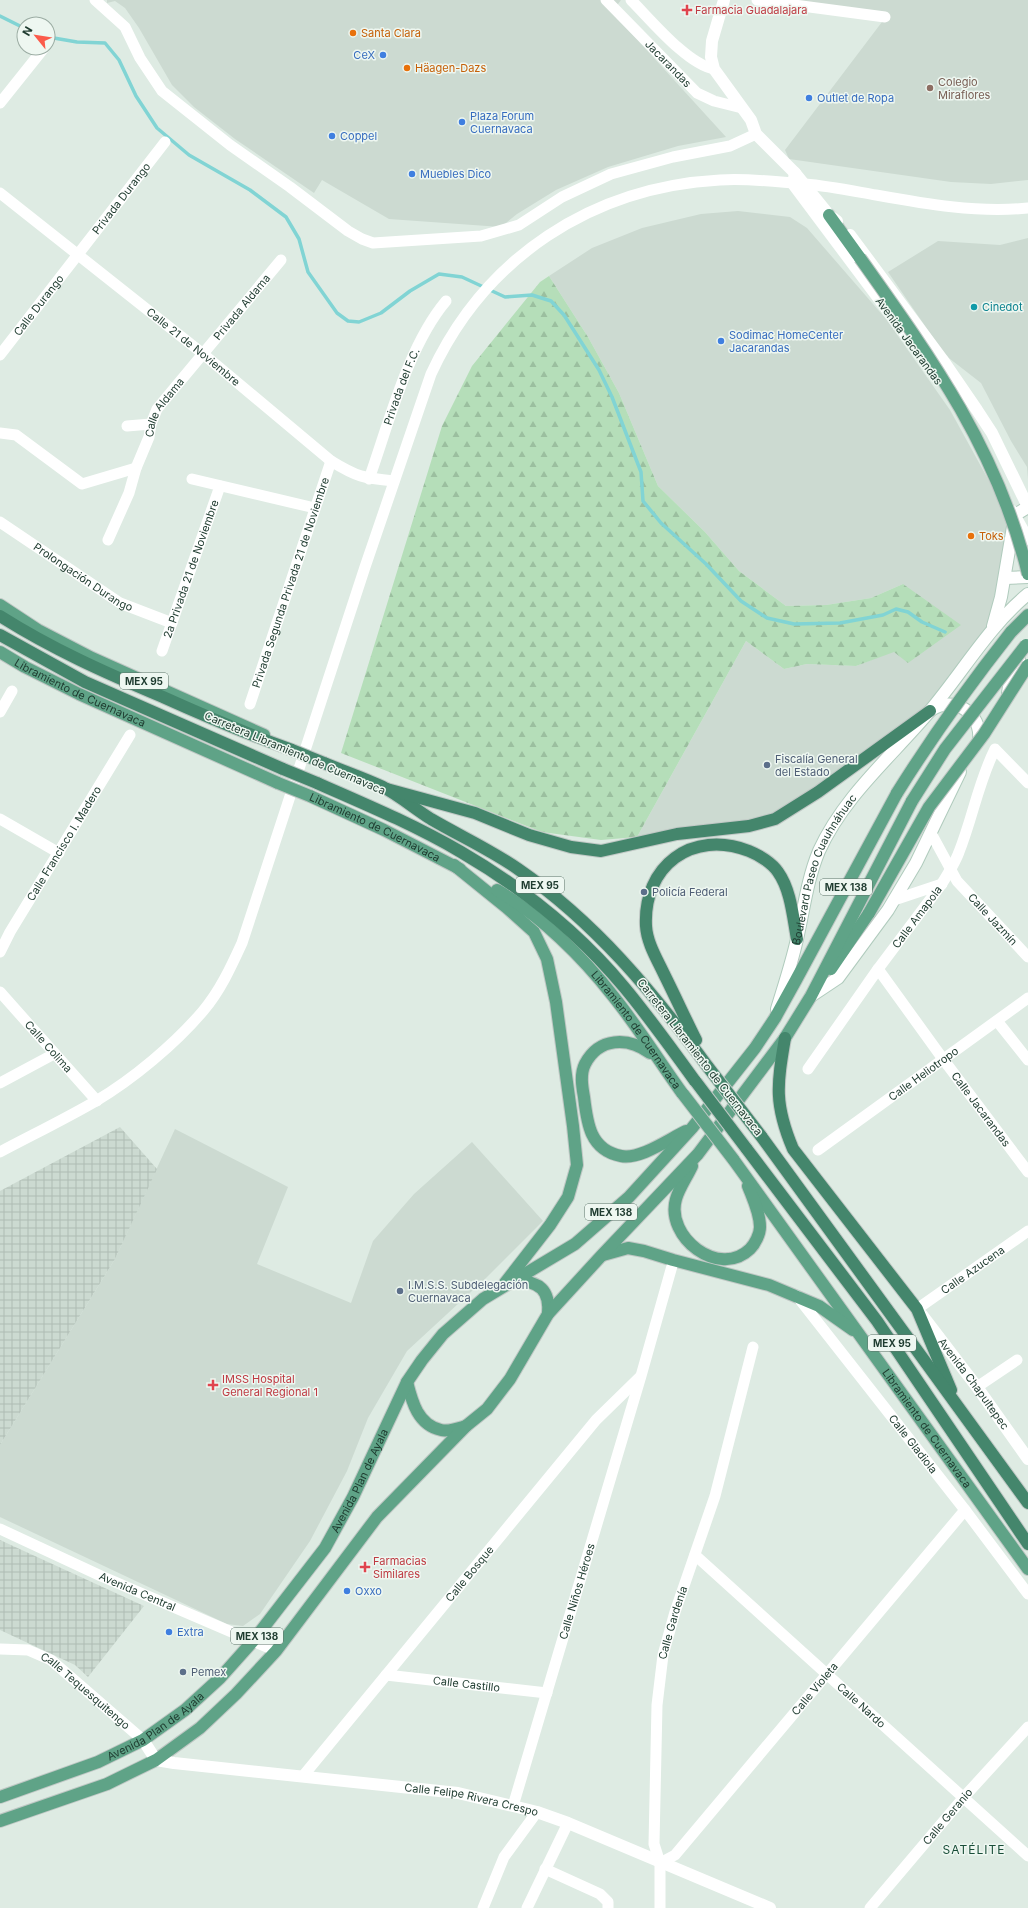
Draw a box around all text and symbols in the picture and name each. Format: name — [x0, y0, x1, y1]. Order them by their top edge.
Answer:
place label: Farmacia Guadalajara — [695, 3, 808, 17]
marker: Farmacia Guadalajara — [682, 5, 692, 15]
north arrow — [16, 16, 56, 56]
text: N — [19, 24, 35, 38]
place label: Santa Clara — [361, 26, 421, 40]
marker: Santa Clara — [348, 28, 358, 38]
street label: Jacarandas — [642, 37, 695, 90]
place label: CeX — [353, 48, 375, 62]
marker: CeX — [378, 50, 388, 60]
place label: Häagen-Dazs — [415, 61, 486, 75]
marker: Häagen-Dazs — [402, 63, 412, 73]
place label: Colegio Miraflores — [938, 75, 991, 102]
marker: Colegio Miraflores — [925, 83, 935, 93]
place label: Outlet de Ropa — [817, 91, 894, 105]
marker: Outlet de Ropa — [804, 93, 814, 103]
place label: Plaza Forum Cuernavaca — [470, 109, 534, 136]
marker: Plaza Forum Cuernavaca — [457, 117, 467, 127]
place label: Coppel — [340, 129, 377, 143]
marker: Coppel — [327, 131, 337, 141]
street label: Privada Durango — [89, 159, 154, 237]
place label: Muebles Dico — [420, 167, 491, 181]
marker: Muebles Dico — [407, 169, 417, 179]
street label: Calle Durango — [10, 271, 67, 339]
street label: Privada Aldama — [210, 271, 273, 343]
street label: Avenida Jacarandas — [872, 294, 946, 388]
place label: Cinedot — [982, 300, 1023, 314]
marker: Cinedot — [969, 302, 979, 312]
street label: Calle 21 de Noviembre — [144, 305, 243, 389]
place label: Sodimac HomeCenter Jacarandas — [729, 328, 843, 355]
marker: Sodimac HomeCenter Jacarandas — [716, 336, 726, 346]
street label: Privada del F.C. — [380, 346, 423, 427]
street label: Calle Aldama — [142, 375, 187, 438]
street label: Privada Segunda Privada 21 de Noviembre — [249, 475, 332, 690]
street label: 2a Privada 21 de Noviembre — [160, 498, 222, 640]
place label: Toks — [979, 529, 1004, 543]
marker: Toks — [966, 531, 976, 541]
street label: Prolongación Durango — [31, 540, 135, 614]
street label: Libramiento de Cuernavaca — [12, 655, 148, 730]
road number: MEX 95 — [120, 673, 168, 689]
street label: Carretera Libramiento de Cuernavaca — [202, 708, 388, 798]
place label: Fiscalía General del Estado — [775, 752, 858, 779]
marker: Fiscalía General del Estado — [762, 760, 772, 770]
street label: Calle Francisco I. Madero — [24, 783, 104, 903]
street label: Libramiento de Cuernavaca — [307, 790, 443, 865]
street label: Boulevard Paseo Cuauhnáhuac — [789, 791, 859, 946]
road number: MEX 95 — [516, 877, 564, 893]
road number: MEX 138 — [820, 879, 872, 895]
street label: Calle Amapola — [889, 883, 945, 951]
place label: Policía Federal — [652, 885, 728, 899]
marker: Policía Federal — [639, 887, 649, 897]
street label: Calle Jazmín — [965, 890, 1021, 948]
street label: Libramiento de Cuernavaca — [588, 968, 684, 1092]
street label: Carretera Libramiento de Cuernavaca — [634, 976, 766, 1138]
street label: Calle Colima — [22, 1018, 75, 1075]
street label: Calle Heliotropo — [886, 1043, 961, 1104]
street label: Calle Jacarandas — [948, 1069, 1014, 1150]
road number: MEX 138 — [585, 1204, 637, 1220]
street label: Calle Azucena — [938, 1243, 1007, 1297]
place label: I.M.S.S. Subdelegación Cuernavaca — [408, 1278, 528, 1305]
marker: I.M.S.S. Subdelegación Cuernavaca — [395, 1286, 405, 1296]
road number: MEX 95 — [868, 1335, 916, 1351]
street label: Avenida Chapultepec — [935, 1335, 1012, 1432]
street label: Libramiento de Cuernavaca — [879, 1366, 974, 1491]
place label: IMSS Hospital General Regional 1 — [222, 1372, 318, 1399]
marker: IMSS Hospital General Regional 1 — [207, 1379, 219, 1391]
street label: Calle Gladiola — [886, 1412, 941, 1476]
street label: Avenida Plan de Ayala — [328, 1427, 391, 1535]
street label: Calle Niños Héroes — [556, 1541, 598, 1641]
street label: Calle Bosque — [442, 1543, 497, 1605]
place label: Farmacias Similares — [373, 1554, 427, 1581]
marker: Farmacias Similares — [360, 1562, 370, 1572]
street label: Avenida Central — [97, 1569, 178, 1614]
place label: Oxxo — [355, 1584, 382, 1598]
street label: Calle Gardenía — [656, 1584, 690, 1660]
marker: Oxxo — [342, 1586, 352, 1596]
place label: Extra — [177, 1625, 204, 1639]
marker: Extra — [164, 1627, 174, 1637]
road number: MEX 138 — [231, 1628, 283, 1644]
street label: Calle Tequesquitengo — [38, 1649, 133, 1733]
street label: Calle Violeta — [788, 1660, 841, 1718]
place label: Pemex — [191, 1665, 226, 1679]
marker: Pemex — [178, 1667, 188, 1677]
street label: Calle Castillo — [432, 1673, 501, 1695]
street label: Calle Nardo — [834, 1680, 889, 1731]
street label: Avenida Plan de Ayala — [105, 1689, 207, 1764]
street label: Calle Felipe Rivera Crespo — [404, 1780, 540, 1819]
street label: Calle Geranio — [920, 1785, 976, 1848]
district label: SATÉLITE — [943, 1842, 1005, 1857]

